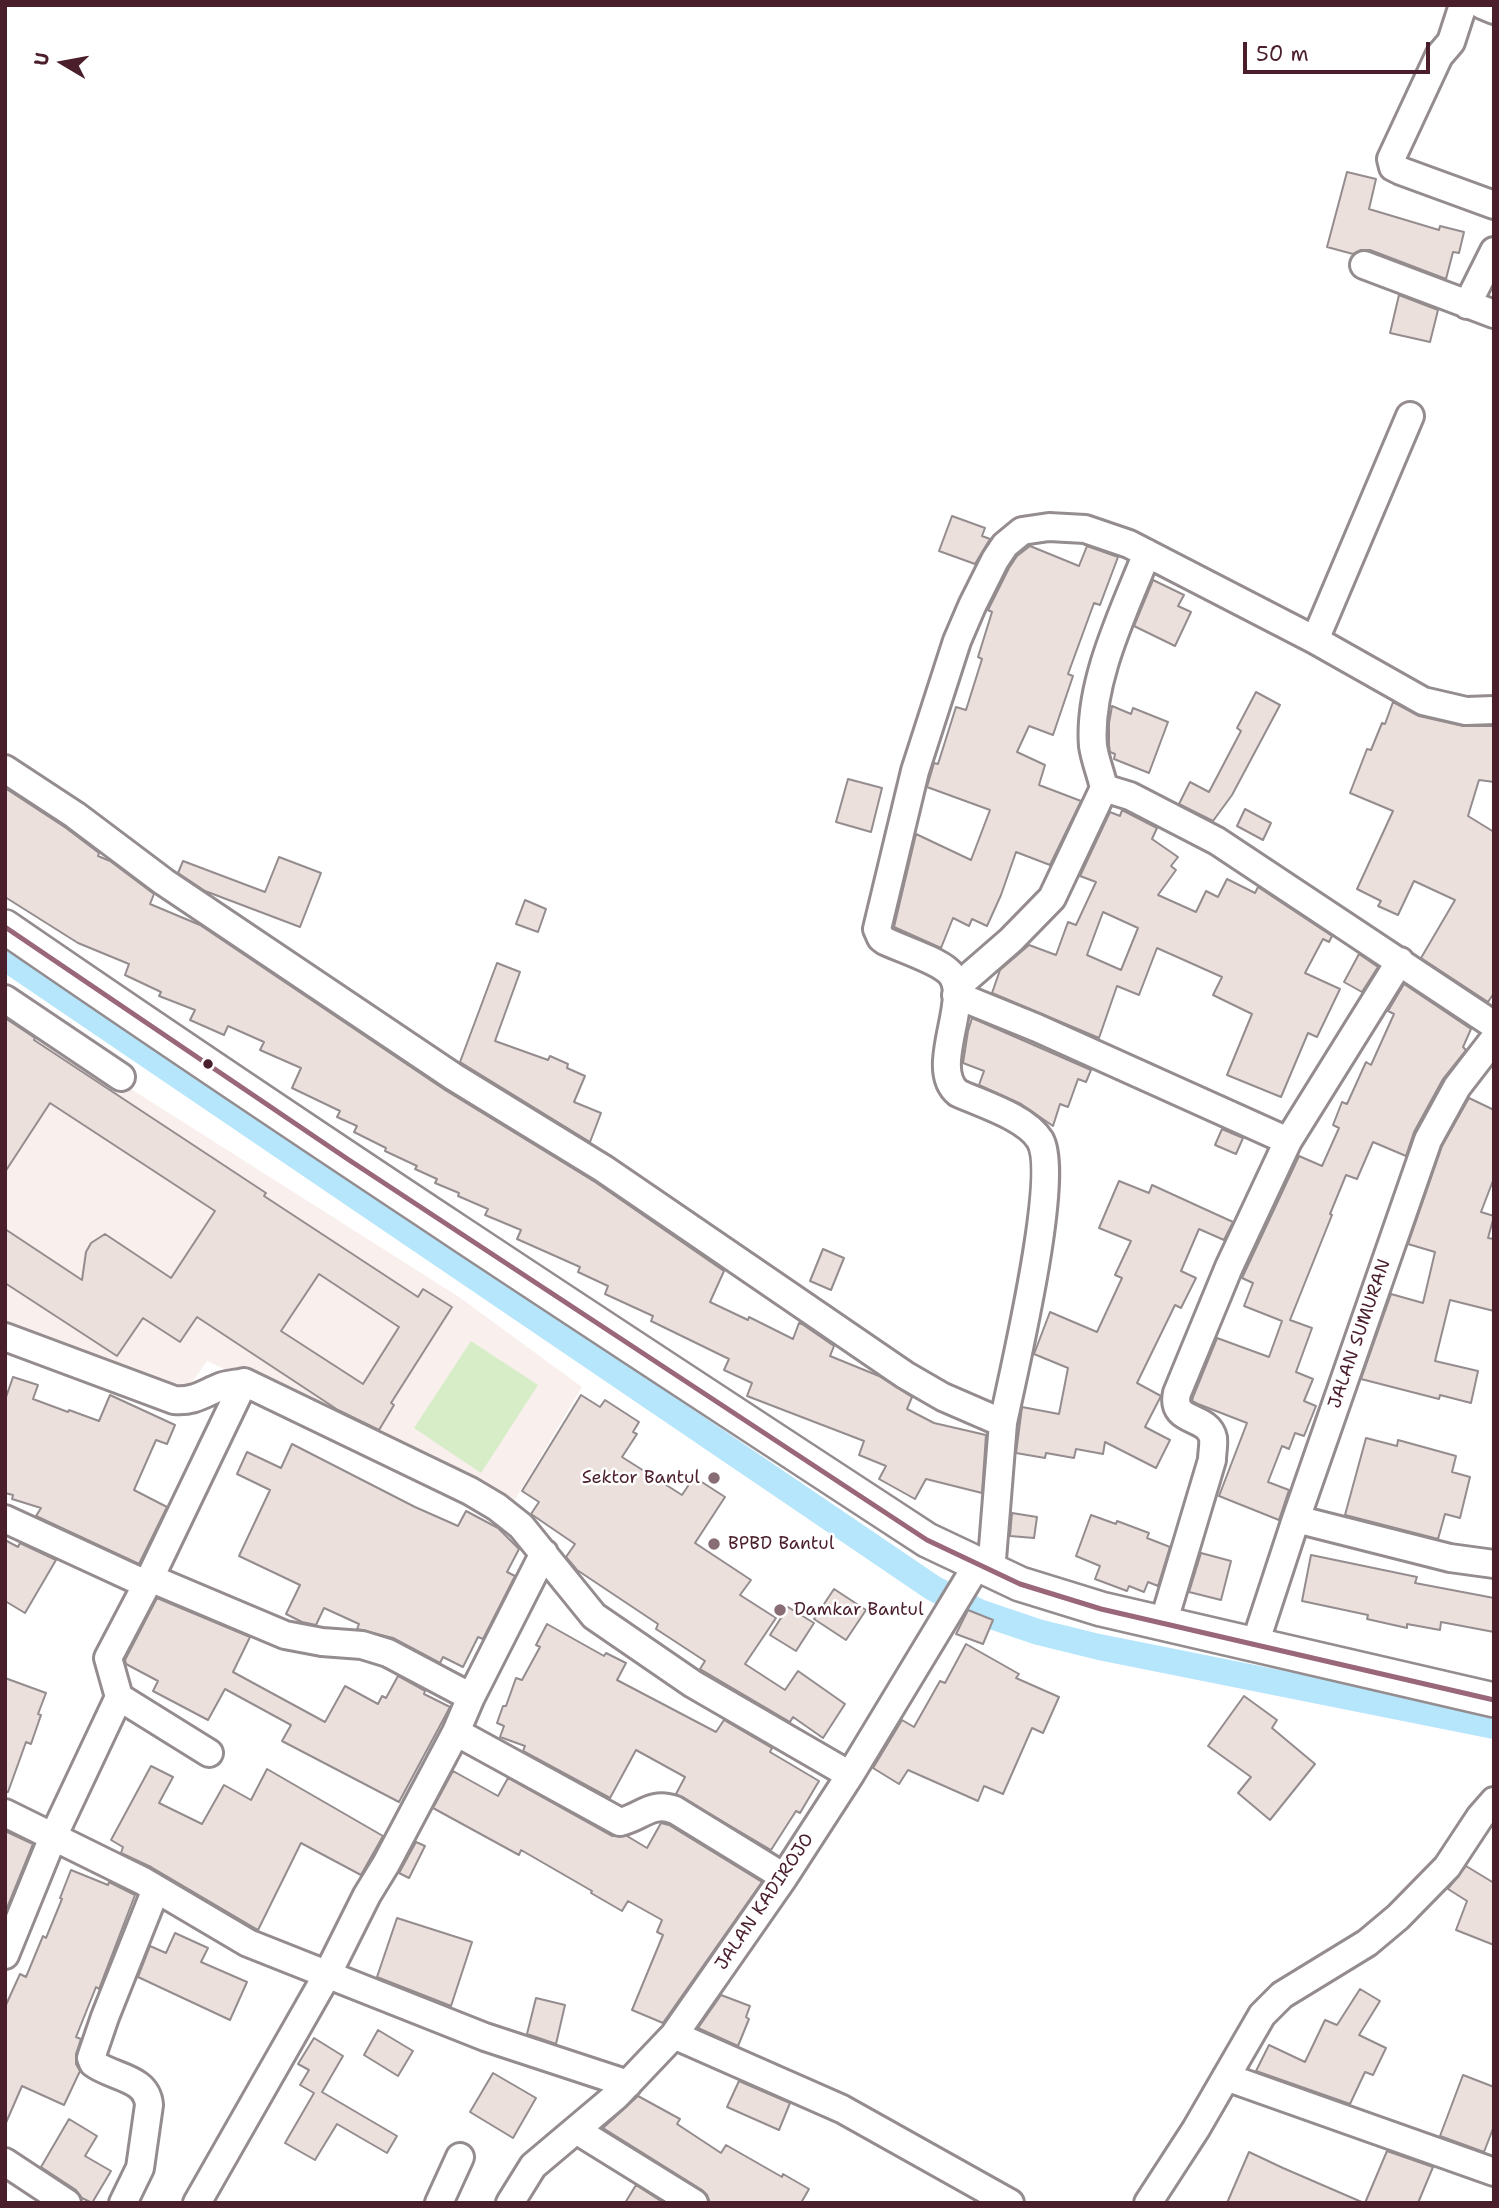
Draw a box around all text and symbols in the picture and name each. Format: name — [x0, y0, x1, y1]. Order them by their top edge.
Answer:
north arrow — [28, 28, 98, 98]
scale bar — [1247, 28, 1434, 72]
text: 50 m — [1256, 40, 1309, 68]
text: U — [28, 51, 55, 68]
unlabelled marker — [201, 1057, 215, 1071]
street label: JALAN SUMURAN — [1324, 1257, 1396, 1411]
place label: Sektor Bantul — [582, 1467, 700, 1489]
marker: Sektor Bantul — [706, 1470, 722, 1486]
place label: BPBD Bantul — [728, 1533, 834, 1555]
marker: BPBD Bantul — [706, 1536, 722, 1552]
place label: Damkar Bantul — [794, 1599, 924, 1621]
marker: Damkar Bantul — [772, 1602, 788, 1618]
street label: JALAN KADIROJO — [711, 1829, 819, 1975]

